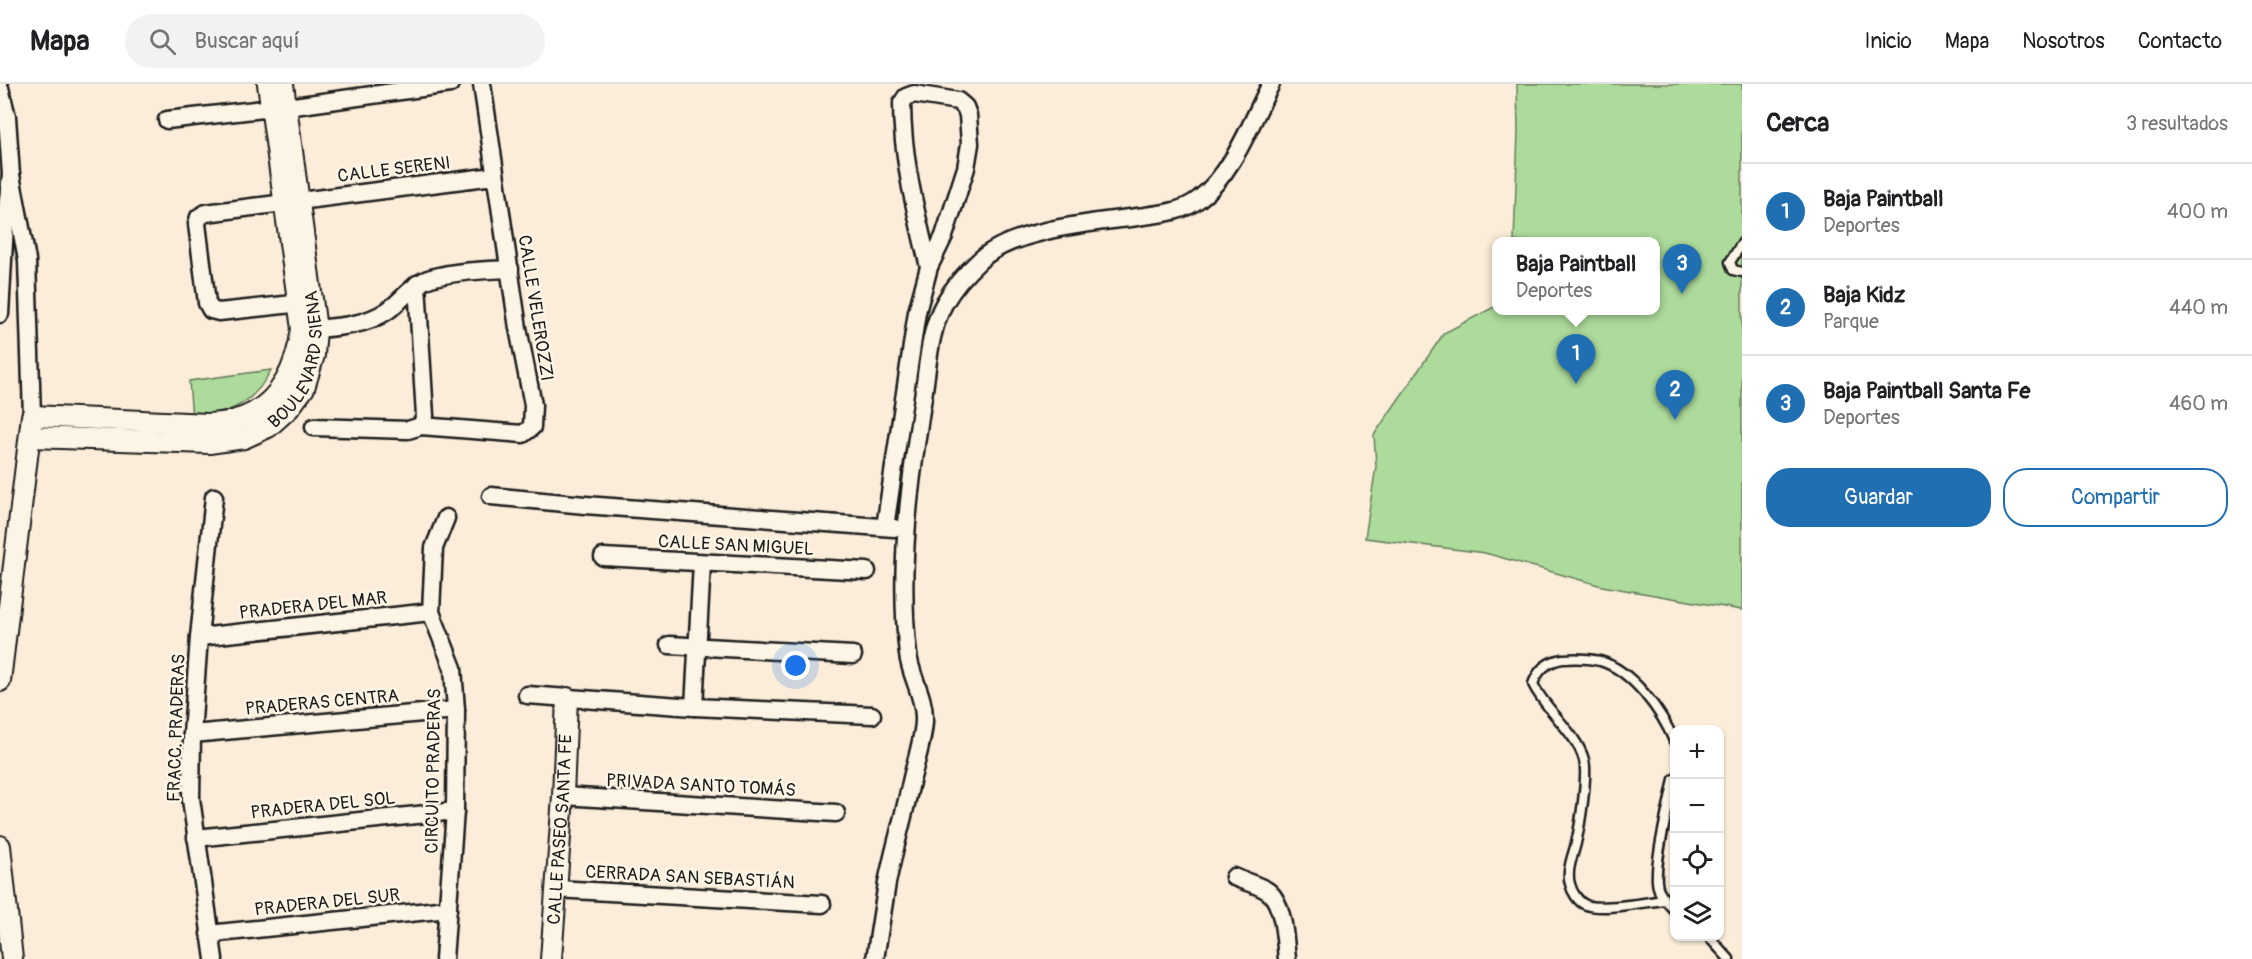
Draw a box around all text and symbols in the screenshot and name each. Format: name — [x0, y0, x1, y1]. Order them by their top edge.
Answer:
search box — [125, 14, 545, 68]
text: Mapa — [30, 24, 89, 59]
icon: search — [146, 25, 179, 58]
text: Buscar aquí — [194, 27, 300, 55]
text: Inicio — [1865, 28, 1912, 55]
text: Mapa — [1945, 28, 1989, 55]
text: Nosotros — [2022, 28, 2105, 55]
text: Contacto — [2138, 28, 2222, 55]
text: Cerca — [1766, 107, 1829, 139]
text: 3 resultados — [2126, 111, 2228, 136]
street label: CALLE SERENI — [336, 151, 452, 188]
text: Baja Paintball — [1823, 185, 1944, 213]
text: 1 — [1782, 199, 1789, 224]
text: 400 m — [2167, 199, 2228, 224]
text: Deportes — [1823, 213, 1900, 238]
street label: CALLE VELEROZZI — [513, 233, 558, 383]
popup — [1492, 237, 1660, 315]
pin: 3 — [1662, 244, 1702, 294]
text: Baja Paintball — [1516, 250, 1636, 278]
text: Deportes — [1516, 278, 1592, 303]
text: Baja Kidz — [1823, 281, 1905, 309]
street label: BOULEVARD SIENA — [263, 289, 328, 433]
text: 2 — [1780, 295, 1791, 320]
text: 440 m — [2169, 295, 2228, 320]
text: Parque — [1823, 309, 1879, 334]
pin: 1 — [1556, 334, 1596, 384]
pin: 2 — [1656, 370, 1694, 420]
text: Baja Paintball Santa Fe — [1823, 377, 2030, 405]
text: 3 — [1780, 391, 1791, 416]
text: 460 m — [2169, 391, 2228, 416]
text: Deportes — [1823, 405, 1900, 430]
button: Guardar — [1766, 468, 1991, 527]
button: Compartir — [2003, 468, 2228, 527]
street label: CALLE SAN MIGUEL — [657, 530, 814, 561]
street label: PRADERA DEL MAR — [238, 586, 388, 625]
your location — [781, 651, 810, 680]
street label: FRACC. PRADERAS — [162, 654, 191, 803]
street label: PRADERAS CENTRA — [244, 684, 400, 721]
street label: CIRCUITO PRADERAS — [421, 688, 446, 854]
map controls — [1670, 725, 1724, 941]
button: + — [1670, 725, 1724, 779]
street label: CALLE PASEO SANTA FE — [543, 734, 578, 925]
street label: PRIVADA SANTO TOMÁS — [605, 769, 796, 802]
button: − — [1670, 779, 1724, 833]
street label: PRADERA DEL SOL — [250, 786, 397, 825]
button: locate — [1670, 833, 1724, 887]
street label: CERRADA SAN SEBASTIÁN — [585, 861, 795, 894]
street label: PRADERA DEL SUR — [253, 883, 401, 922]
button: layers — [1670, 887, 1724, 941]

